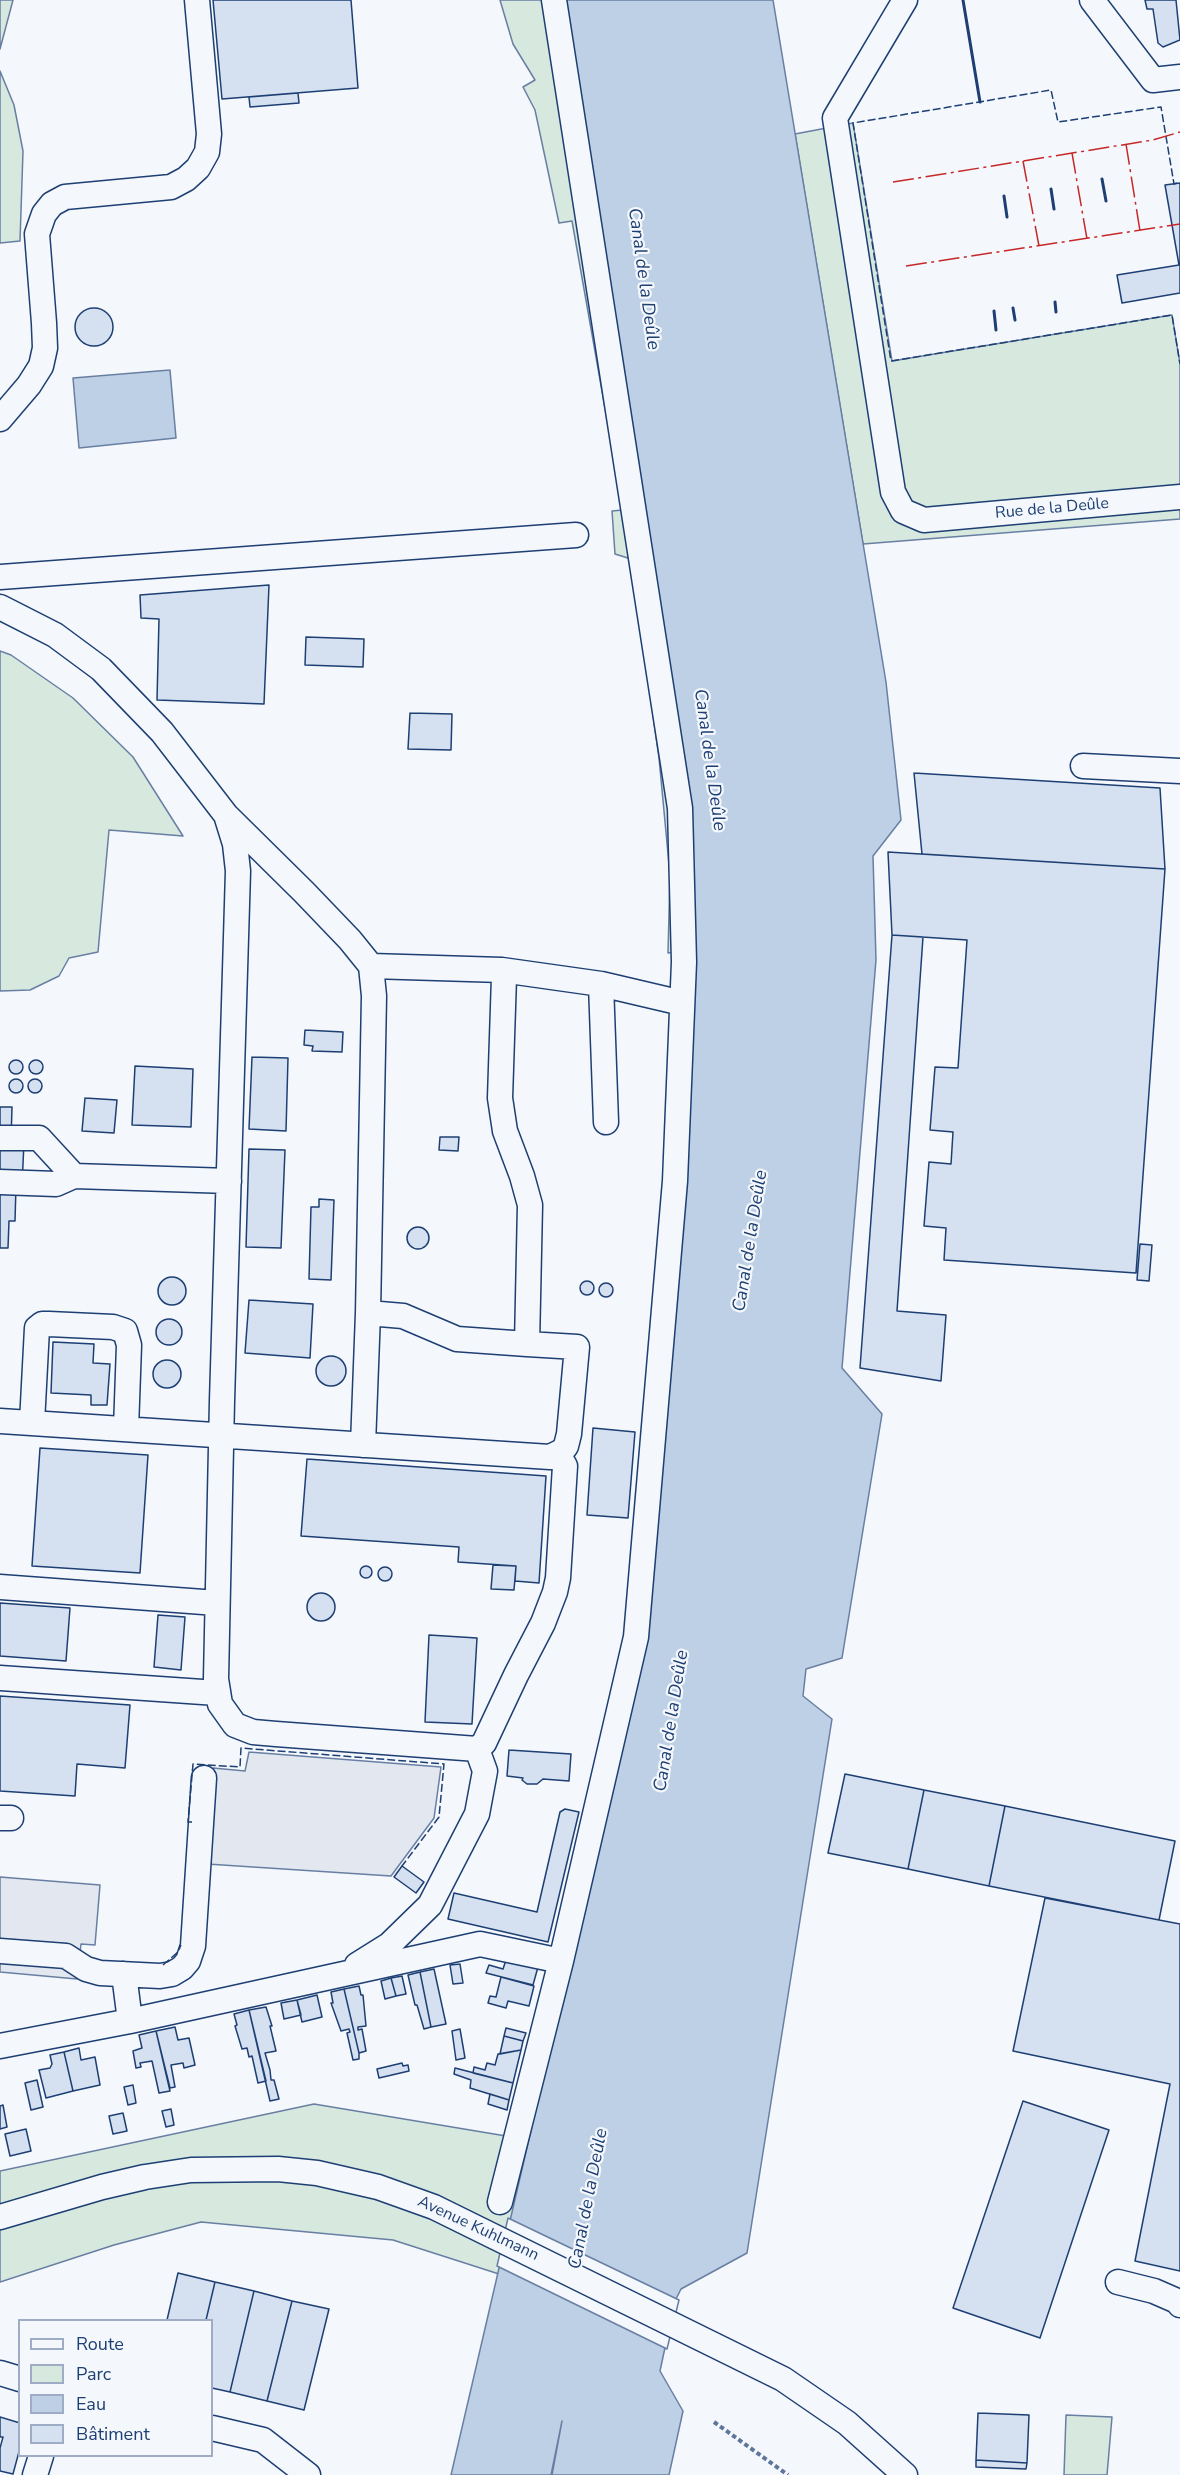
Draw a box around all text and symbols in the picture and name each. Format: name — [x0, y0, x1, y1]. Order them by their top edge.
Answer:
water label: Canal de la Deûle — [622, 207, 664, 351]
street label: Rue de la Deûle — [994, 494, 1110, 524]
water label: Canal de la Deûle — [688, 688, 730, 832]
water label: Canal de la Deûle — [729, 1169, 773, 1313]
water label: Canal de la Deûle — [650, 1649, 694, 1793]
water label: Canal de la Deûle — [565, 2127, 613, 2271]
street label: Avenue Kuhlmann — [414, 2193, 542, 2265]
legend — [18, 2319, 213, 2457]
text: Route — [76, 2332, 124, 2356]
text: Parc — [76, 2362, 111, 2386]
text: Eau — [76, 2392, 106, 2416]
text: Bâtiment — [76, 2422, 150, 2446]

